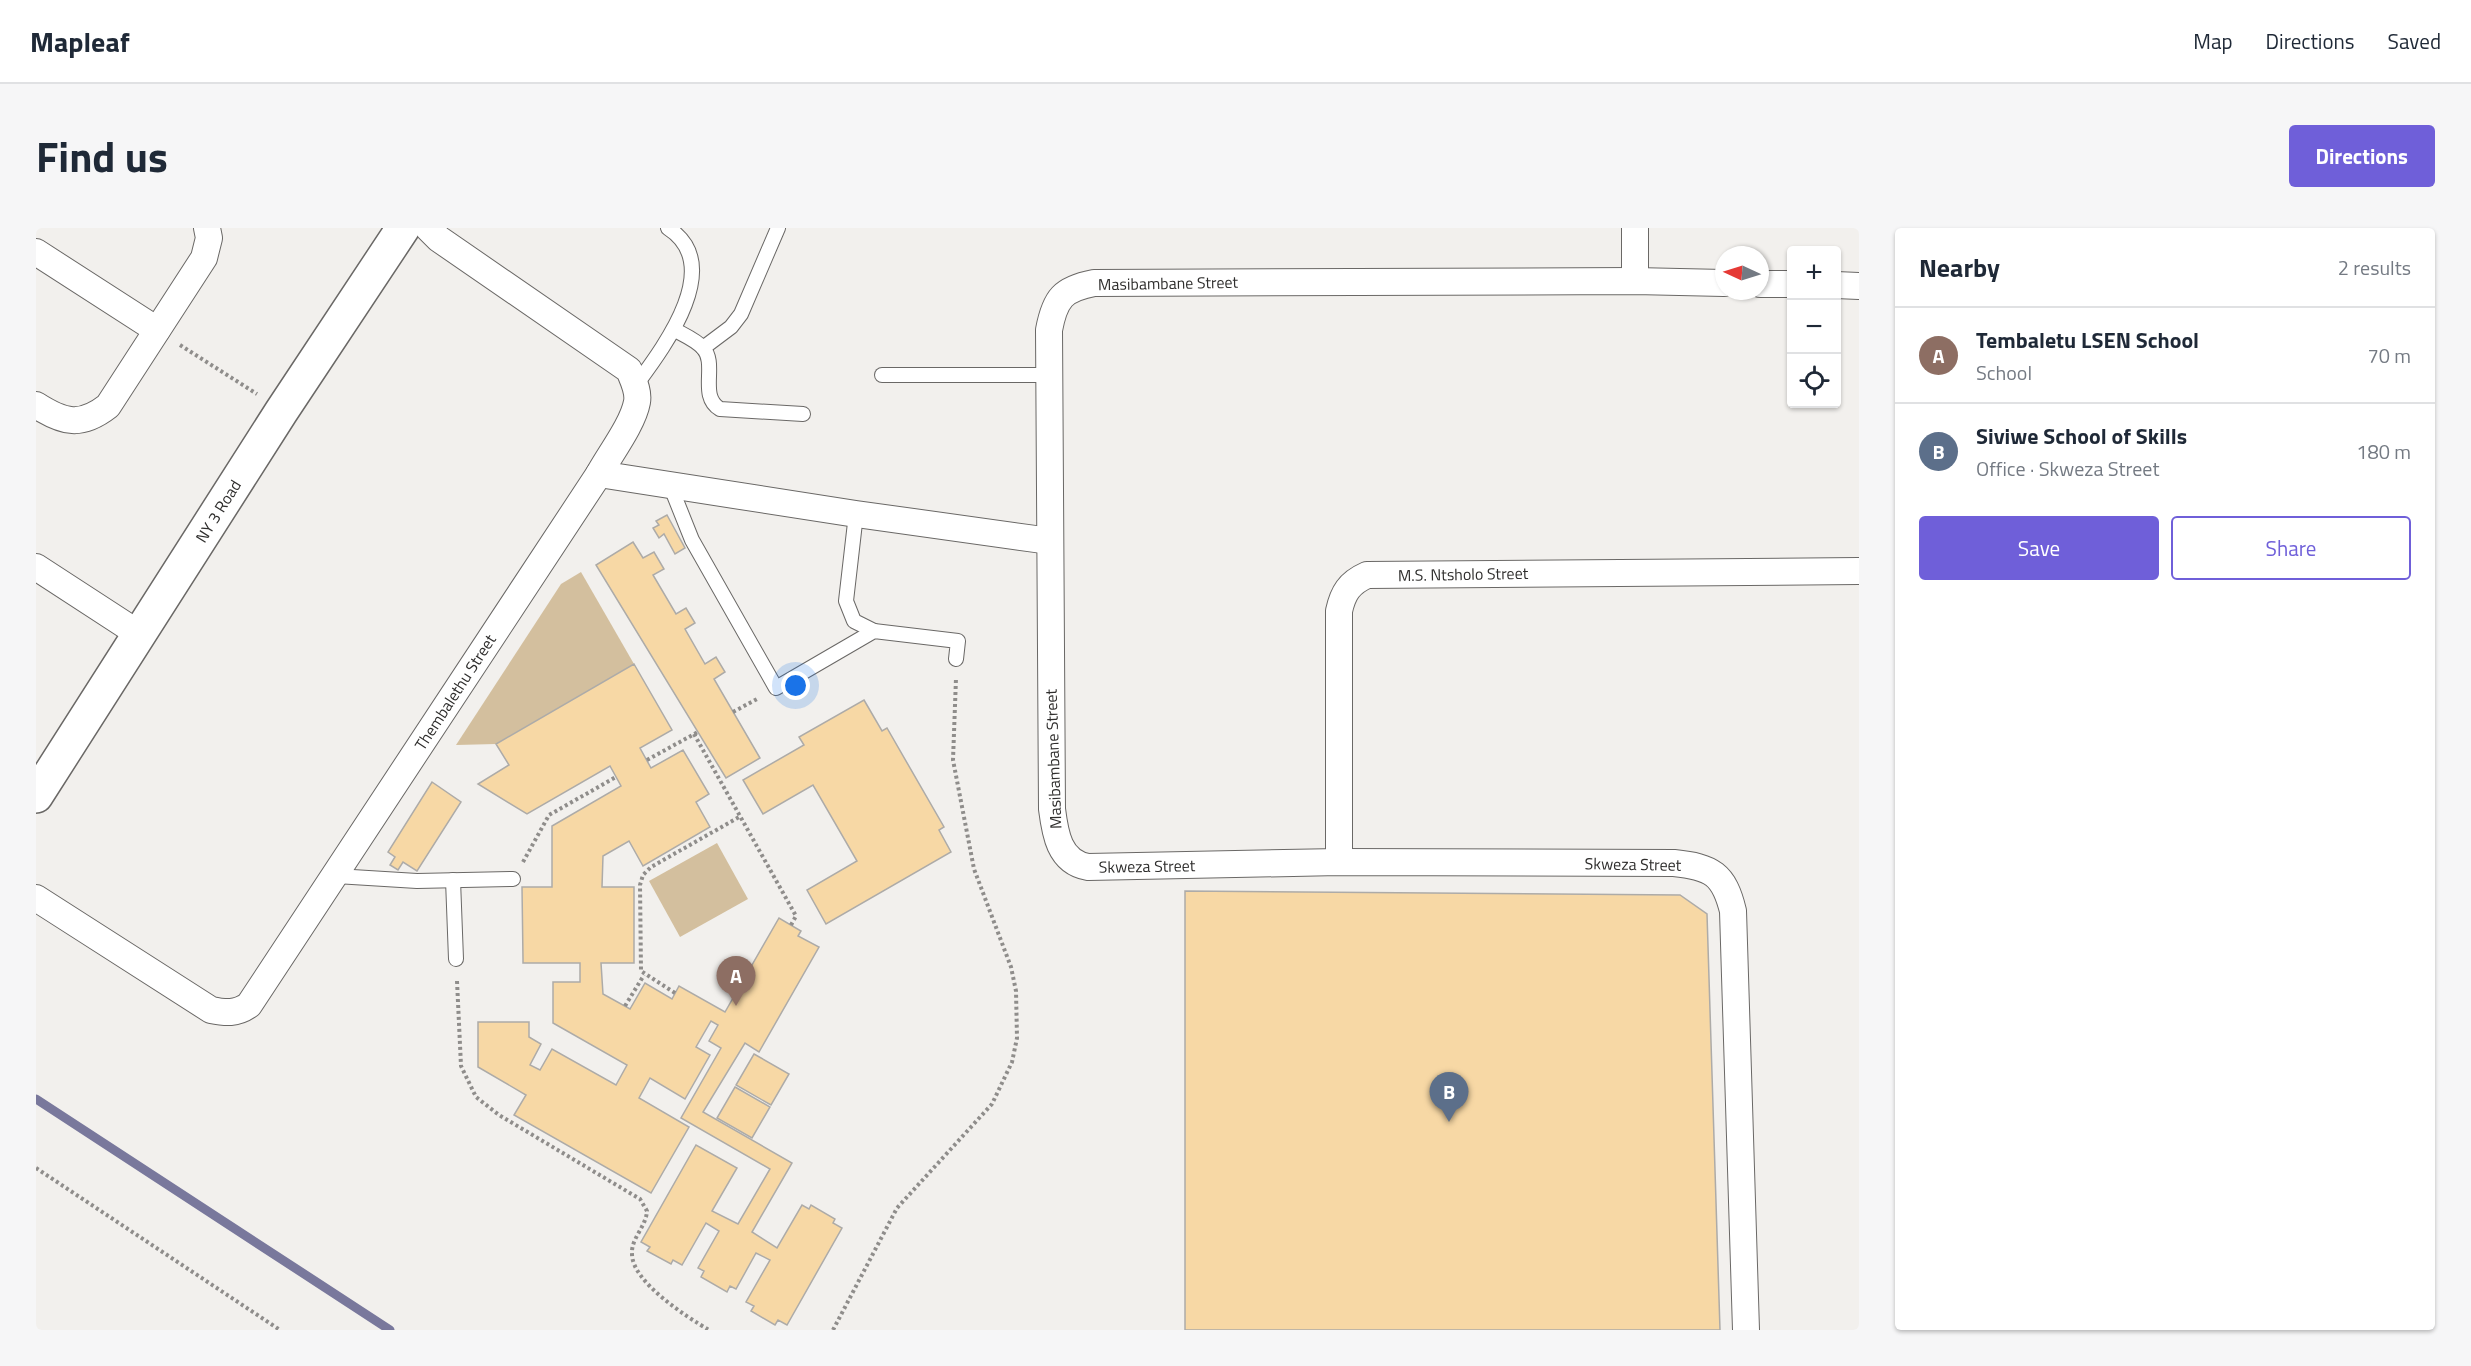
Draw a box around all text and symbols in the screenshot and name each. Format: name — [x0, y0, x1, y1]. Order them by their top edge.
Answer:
text: Mapleaf — [30, 20, 130, 63]
text: Map — [2193, 25, 2233, 57]
text: Directions — [2266, 25, 2355, 57]
text: Saved — [2388, 25, 2441, 57]
text: Find us — [36, 124, 168, 188]
button: Directions — [2289, 125, 2435, 187]
north arrow — [1715, 246, 1769, 300]
map controls — [1787, 246, 1841, 408]
button: + — [1787, 246, 1841, 300]
text: Nearby — [1919, 248, 2000, 287]
text: 2 results — [2338, 252, 2411, 283]
street label: Masibambane Street — [1098, 270, 1239, 296]
button: − — [1787, 300, 1841, 354]
text: Tembaletu LSEN School — [1976, 323, 2199, 357]
text: A — [1932, 340, 1945, 371]
text: 70 m — [2367, 340, 2411, 371]
button: locate — [1787, 354, 1841, 408]
text: School — [1976, 357, 2032, 388]
text: Siviwe School of Skills — [1976, 419, 2187, 453]
text: B — [1932, 436, 1945, 467]
text: 180 m — [2356, 436, 2411, 467]
text: Office · Skweza Street — [1976, 453, 2159, 484]
street label: NY 3 Road — [189, 475, 247, 547]
button: Save — [1919, 516, 2159, 580]
button: Share — [2171, 516, 2411, 580]
street label: M.S. Ntsholo Street — [1398, 561, 1529, 587]
street label: Thembalethu Street — [408, 629, 502, 755]
your location — [781, 671, 810, 700]
street label: Masibambane Street — [1039, 688, 1067, 829]
street label: Skweza Street — [1585, 851, 1682, 877]
street label: Skweza Street — [1099, 853, 1196, 879]
pin: A — [716, 956, 756, 1006]
pin: B — [1430, 1072, 1468, 1122]

